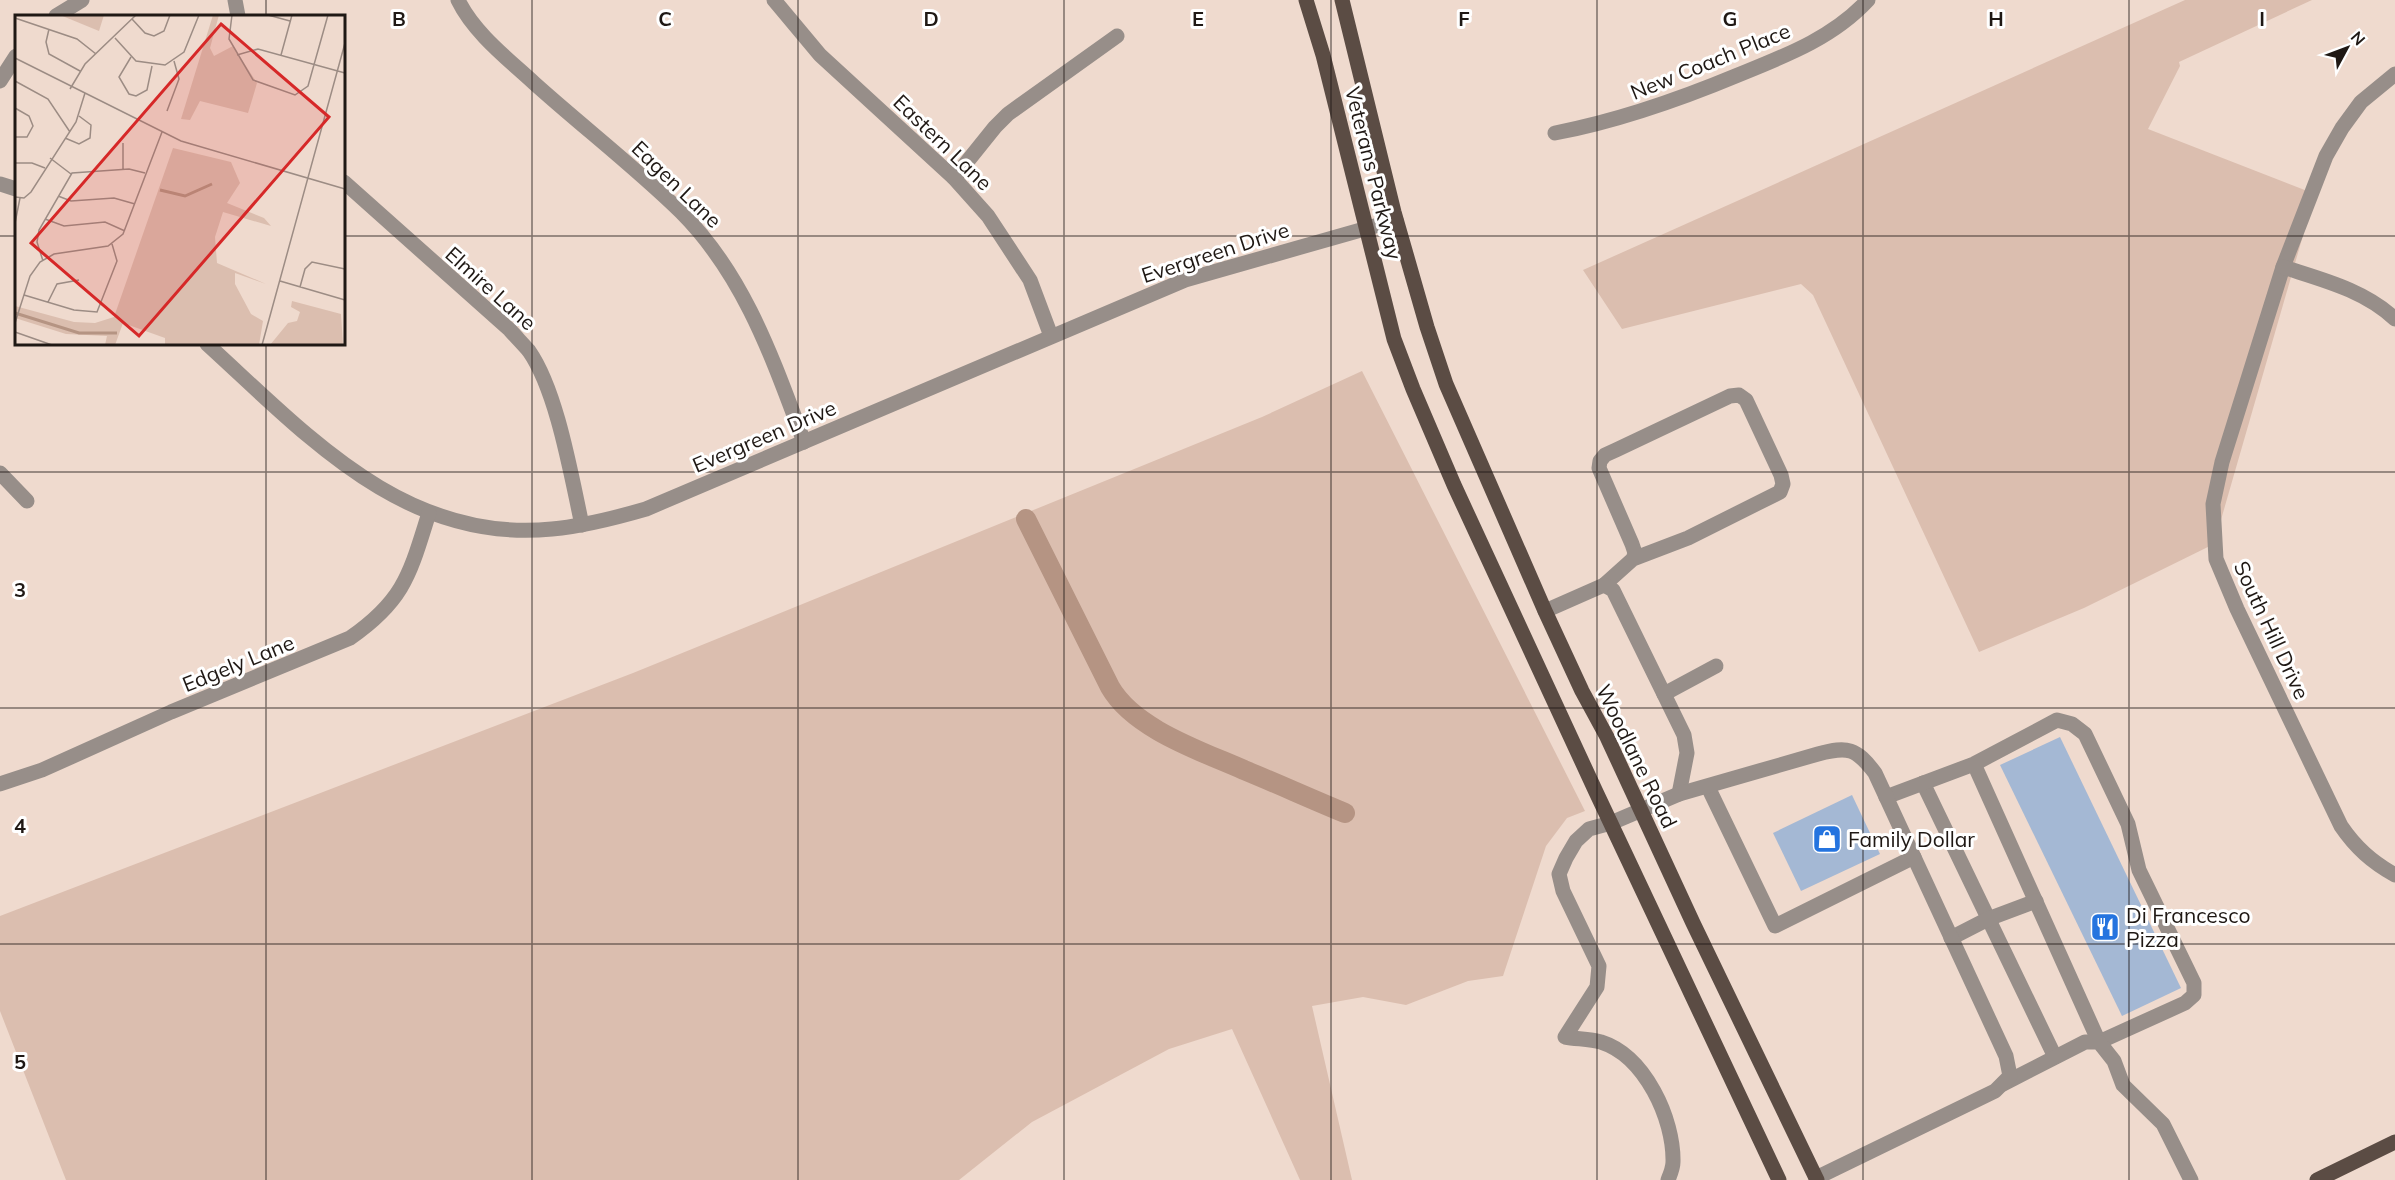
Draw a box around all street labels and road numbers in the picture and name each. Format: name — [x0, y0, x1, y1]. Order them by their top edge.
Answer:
street label: New Coach Place — [1626, 17, 1794, 105]
street label: Veterans Parkway — [1340, 84, 1408, 262]
street label: Eastern Lane — [888, 89, 998, 195]
street label: Eagen Lane — [627, 135, 727, 233]
street label: Evergreen Drive — [1138, 216, 1292, 288]
street label: Elmire Lane — [440, 241, 542, 335]
street label: Evergreen Drive — [688, 394, 840, 478]
street label: South Hill Drive — [2229, 557, 2315, 703]
street label: Edgely Lane — [178, 629, 298, 697]
street label: Woodlane Road — [1591, 680, 1683, 832]

